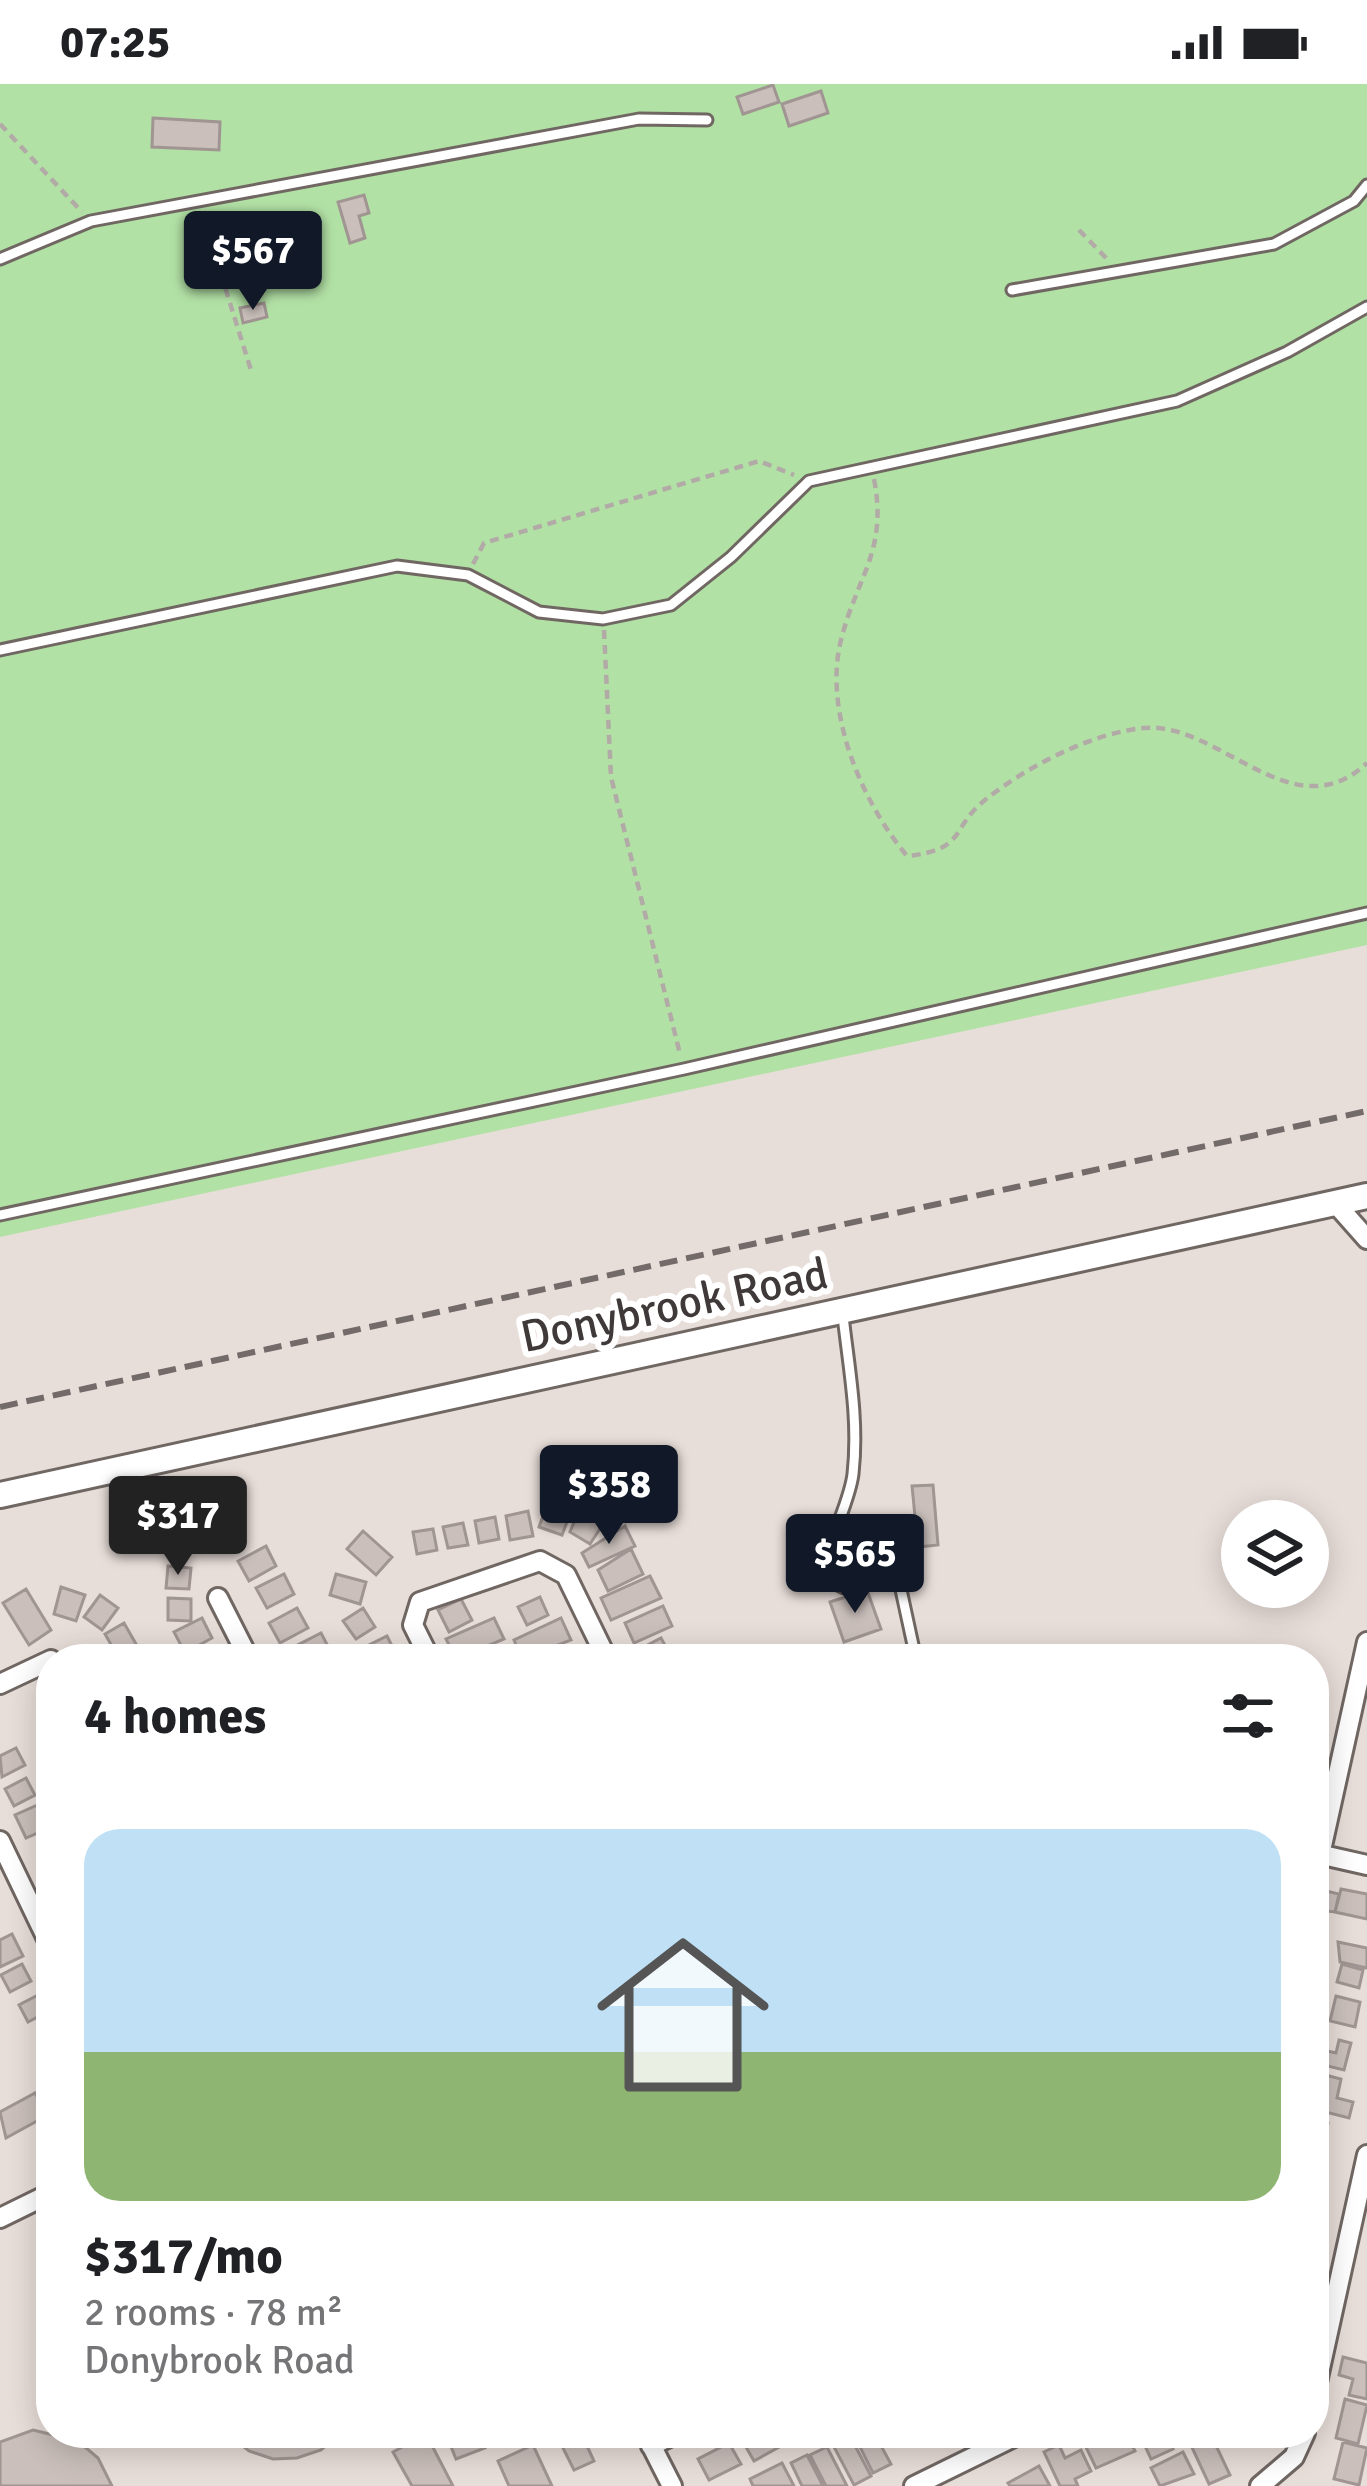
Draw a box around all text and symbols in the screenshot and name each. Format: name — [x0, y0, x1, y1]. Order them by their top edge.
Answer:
text: 07:25 — [60, 15, 170, 70]
pin: $567 — [182, 211, 324, 313]
text: $567 — [211, 226, 295, 274]
street label: Donybrook Road — [516, 1246, 833, 1365]
pin: $358 — [538, 1445, 680, 1547]
text: $358 — [567, 1460, 651, 1508]
pin: $317 — [107, 1476, 249, 1578]
text: $317 — [136, 1491, 220, 1539]
map controls — [1221, 1500, 1329, 1608]
button: layers — [1221, 1500, 1329, 1608]
pin: $565 — [784, 1514, 926, 1616]
text: $565 — [813, 1529, 897, 1577]
icon: filters — [1215, 1683, 1281, 1749]
text: 4 homes — [84, 1685, 266, 1748]
icon: home — [575, 1907, 791, 2123]
text: $317/mo — [84, 2225, 283, 2288]
text: 2 rooms · 78 m² — [84, 2288, 343, 2336]
text: Donybrook Road — [84, 2336, 355, 2384]

